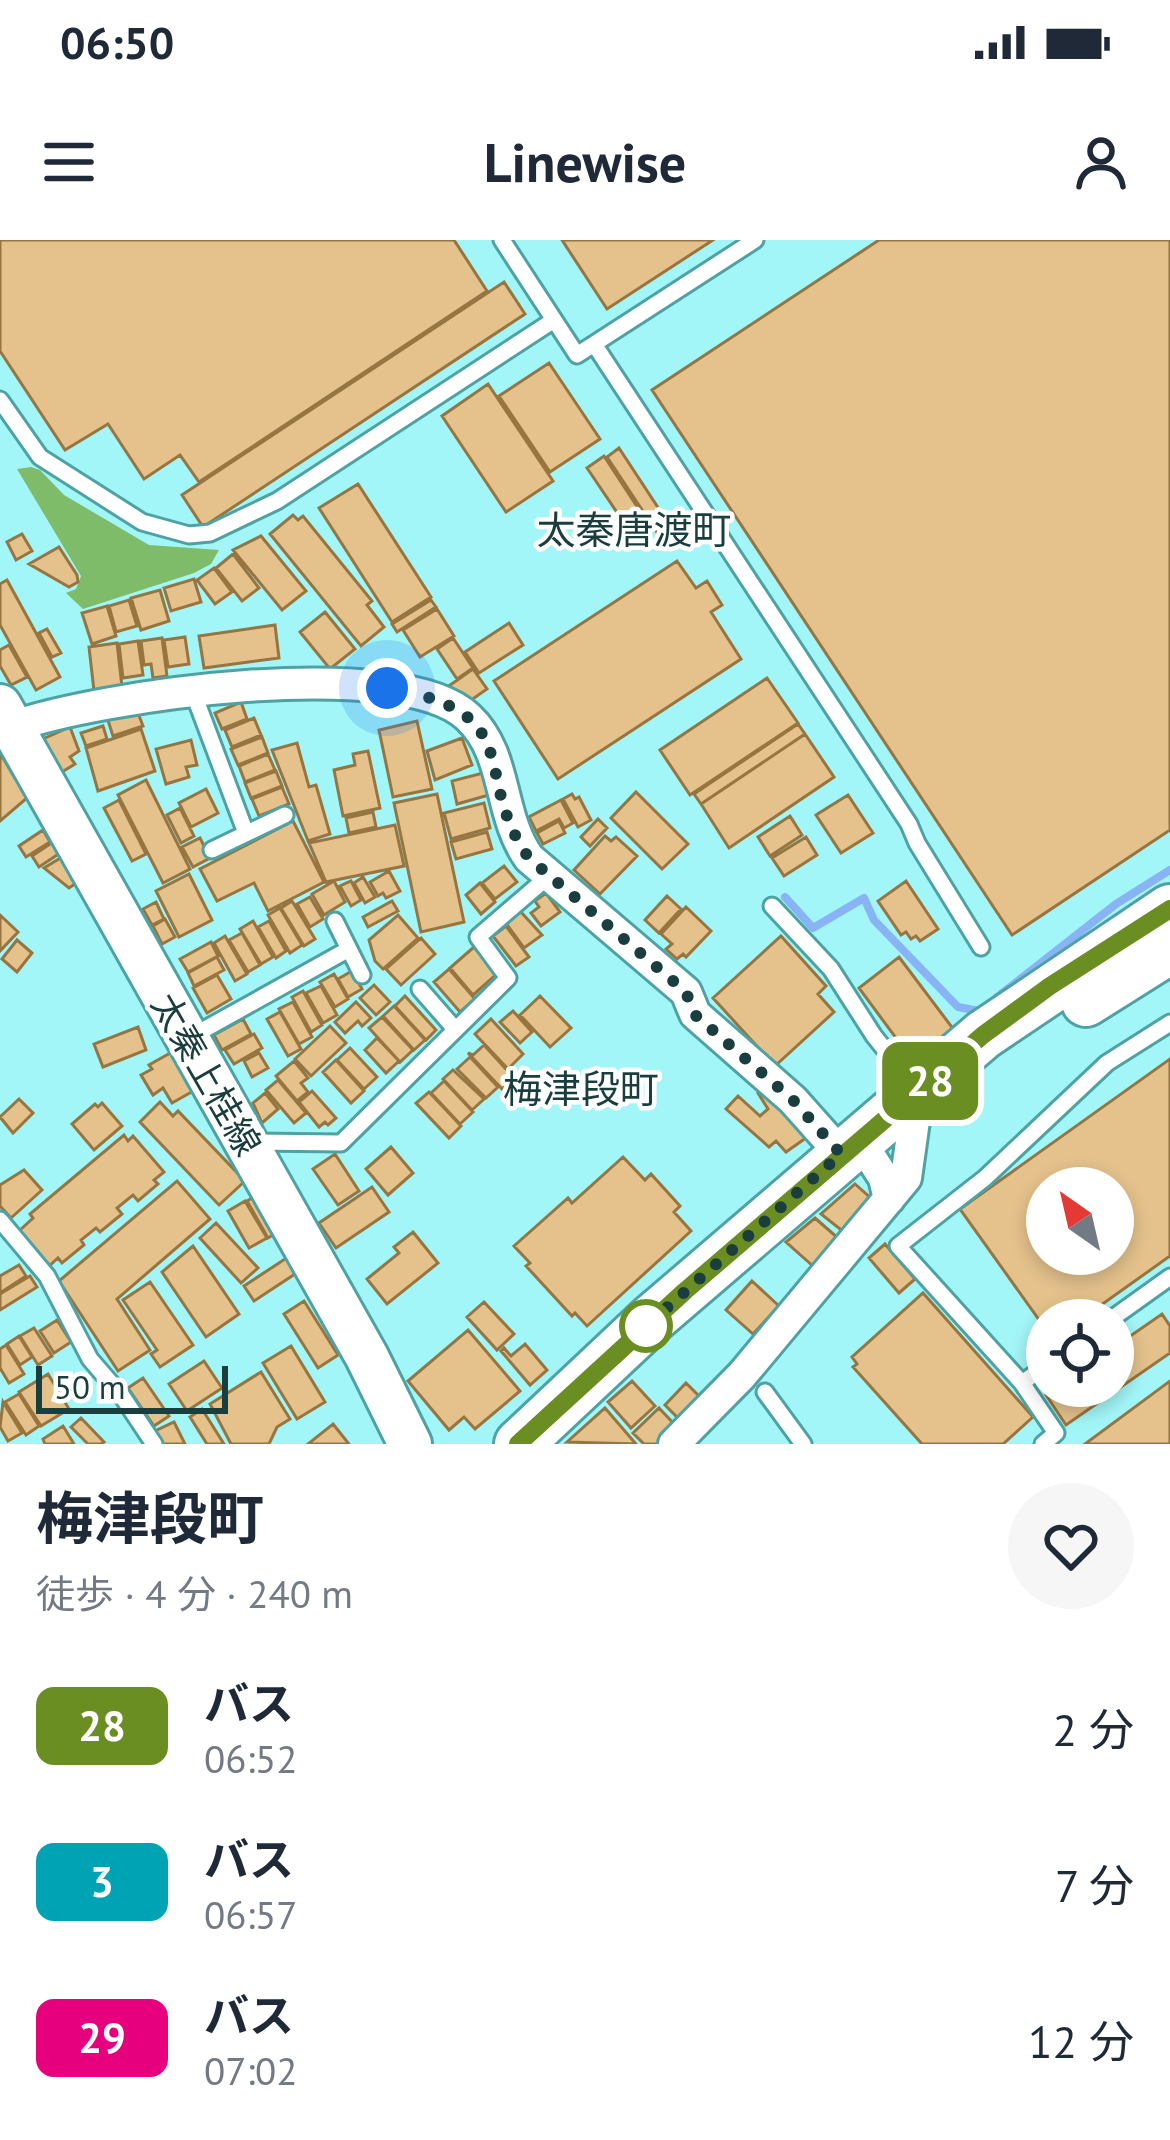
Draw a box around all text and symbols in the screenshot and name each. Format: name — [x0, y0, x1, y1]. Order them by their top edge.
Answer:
text: 06:50 — [60, 13, 174, 71]
text: Linewise — [484, 127, 686, 197]
icon: menu — [36, 129, 102, 195]
icon: person — [1068, 129, 1134, 195]
district label: 太秦唐渡町 — [536, 504, 732, 555]
your location — [357, 658, 417, 718]
street label: 太秦上桂線 — [142, 984, 272, 1164]
line badge: 28 — [876, 1042, 984, 1120]
text: 28 — [906, 1053, 954, 1108]
district label: 梅津段町 — [503, 1063, 659, 1114]
north arrow — [1026, 1167, 1134, 1275]
map controls — [1026, 1167, 1134, 1407]
button: locate — [1026, 1299, 1134, 1407]
unlabelled marker — [621, 1301, 671, 1351]
scale bar — [36, 1360, 228, 1413]
text: 50 m — [54, 1365, 126, 1408]
text: 梅津段町 — [36, 1481, 264, 1555]
button: heart — [1008, 1483, 1134, 1609]
text: 徒歩 · 4 分 · 240 m — [36, 1568, 353, 1619]
text: バス — [204, 1674, 294, 1732]
text: 28 — [78, 1698, 126, 1753]
text: 2 分 — [1052, 1700, 1134, 1758]
text: 06:52 — [204, 1733, 298, 1784]
text: バス — [204, 1830, 294, 1888]
text: 3 — [90, 1854, 114, 1909]
text: 7 分 — [1055, 1856, 1134, 1914]
text: 06:57 — [204, 1889, 298, 1940]
text: バス — [204, 1986, 294, 2044]
text: 29 — [78, 2010, 126, 2065]
text: 12 分 — [1028, 2012, 1134, 2070]
text: 07:02 — [204, 2045, 298, 2096]

